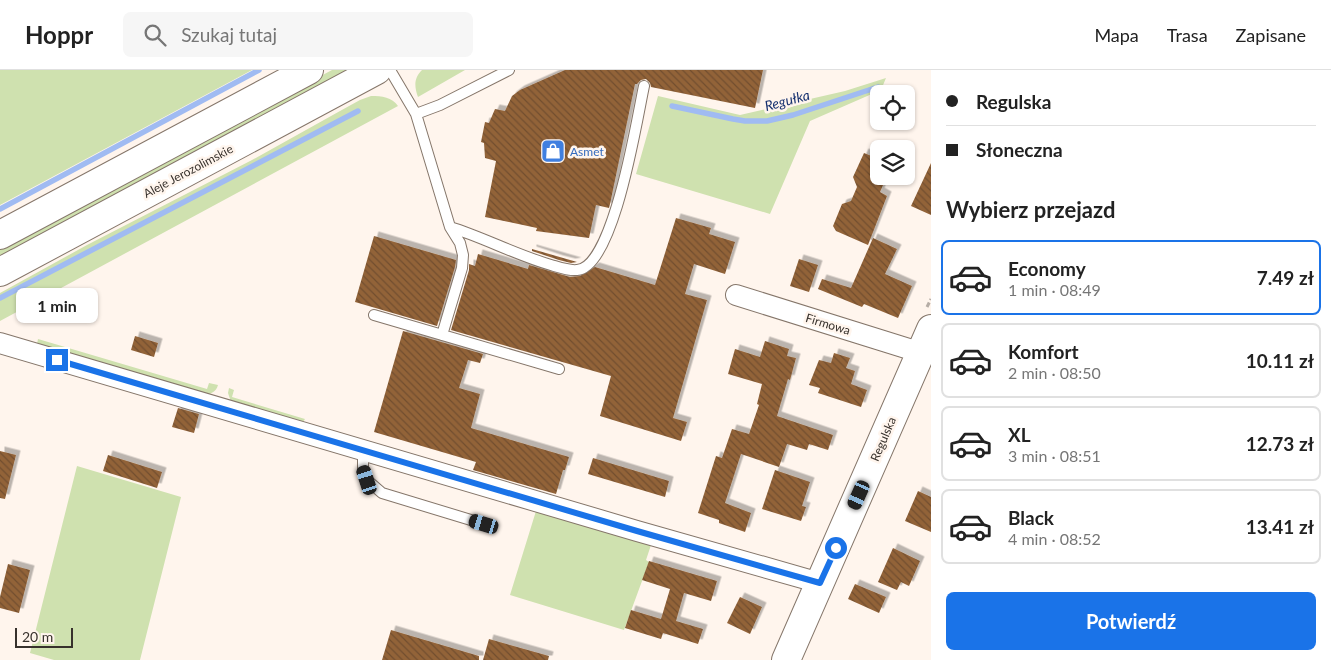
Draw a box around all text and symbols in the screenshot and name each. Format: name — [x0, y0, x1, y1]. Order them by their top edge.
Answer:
search box — [123, 12, 473, 57]
text: Hoppr — [25, 20, 93, 49]
icon: search — [141, 21, 169, 49]
text: Szukaj tutaj — [181, 23, 277, 46]
text: Mapa — [1094, 24, 1139, 46]
text: Trasa — [1167, 24, 1208, 46]
text: Zapisane — [1236, 24, 1306, 46]
map controls — [870, 85, 915, 185]
button: locate — [870, 85, 915, 130]
water label: Regułka — [763, 86, 811, 114]
text: Regulska — [976, 90, 1051, 113]
shop icon: Asmet — [540, 138, 566, 164]
text: Słoneczna — [976, 138, 1063, 161]
button: layers — [870, 140, 915, 185]
street label: Aleje Jerozolimskie — [141, 141, 235, 201]
place label: Asmet — [570, 144, 604, 159]
text: Wybierz przejazd — [946, 196, 1115, 223]
icon: car — [948, 255, 993, 300]
text: Economy — [1008, 257, 1086, 280]
text: 7.49 zł — [1257, 266, 1314, 289]
text: 1 min · 08:49 — [1008, 280, 1101, 299]
callout: 1 min — [16, 288, 98, 322]
text: 1 min — [37, 296, 77, 315]
street label: Firmowa — [804, 310, 852, 338]
icon: car — [948, 338, 993, 383]
text: Komfort — [1008, 340, 1079, 363]
route end — [46, 349, 68, 371]
text: 10.11 zł — [1246, 349, 1314, 372]
text: 2 min · 08:50 — [1008, 363, 1101, 382]
street label: Regulska — [867, 415, 899, 463]
icon: car — [948, 421, 993, 466]
text: XL — [1008, 423, 1031, 446]
text: 12.73 zł — [1246, 432, 1314, 455]
text: 3 min · 08:51 — [1008, 446, 1101, 465]
car — [355, 463, 378, 497]
car — [846, 478, 871, 512]
icon: car — [948, 504, 993, 549]
text: Black — [1008, 506, 1054, 529]
car — [467, 512, 500, 536]
text: 13.41 zł — [1246, 515, 1314, 538]
text: 4 min · 08:52 — [1008, 529, 1101, 548]
route start — [825, 537, 847, 559]
button: Potwierdź — [946, 592, 1316, 650]
scale bar — [15, 625, 72, 648]
text: 20 m — [22, 628, 53, 645]

